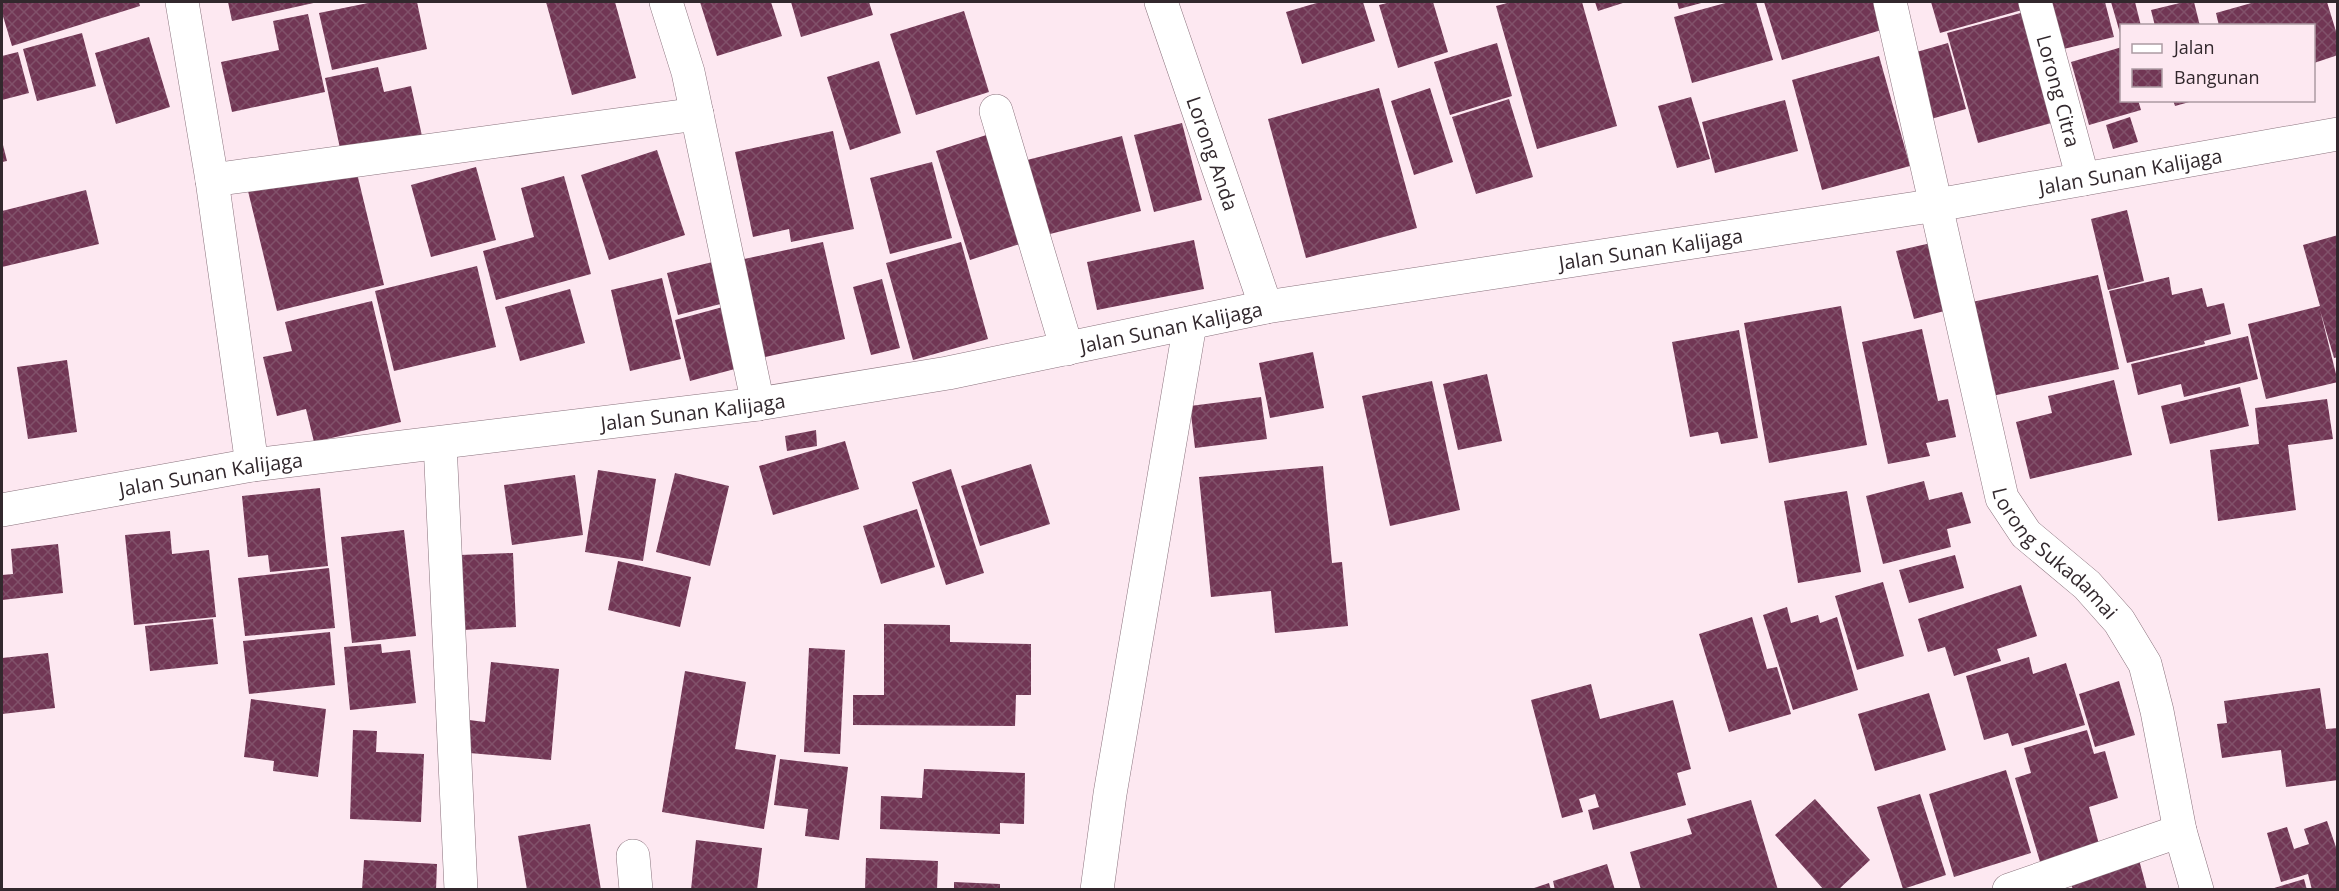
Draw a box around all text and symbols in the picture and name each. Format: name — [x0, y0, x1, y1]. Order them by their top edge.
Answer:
legend — [2120, 24, 2315, 102]
street label: Lorong Citra — [2031, 32, 2087, 150]
text: Jalan — [2172, 35, 2214, 59]
text: Bangunan — [2174, 65, 2260, 89]
street label: Lorong Anda — [1181, 92, 1245, 214]
street label: Jalan Sunan Kalijaga — [2034, 141, 2224, 201]
street label: Jalan Sunan Kalijaga — [1555, 221, 1745, 276]
street label: Jalan Sunan Kalijaga — [1075, 295, 1265, 359]
street label: Jalan Sunan Kalijaga — [597, 386, 787, 437]
street label: Jalan Sunan Kalijaga — [115, 445, 304, 503]
street label: Lorong Sukadamai — [1987, 485, 2124, 624]

